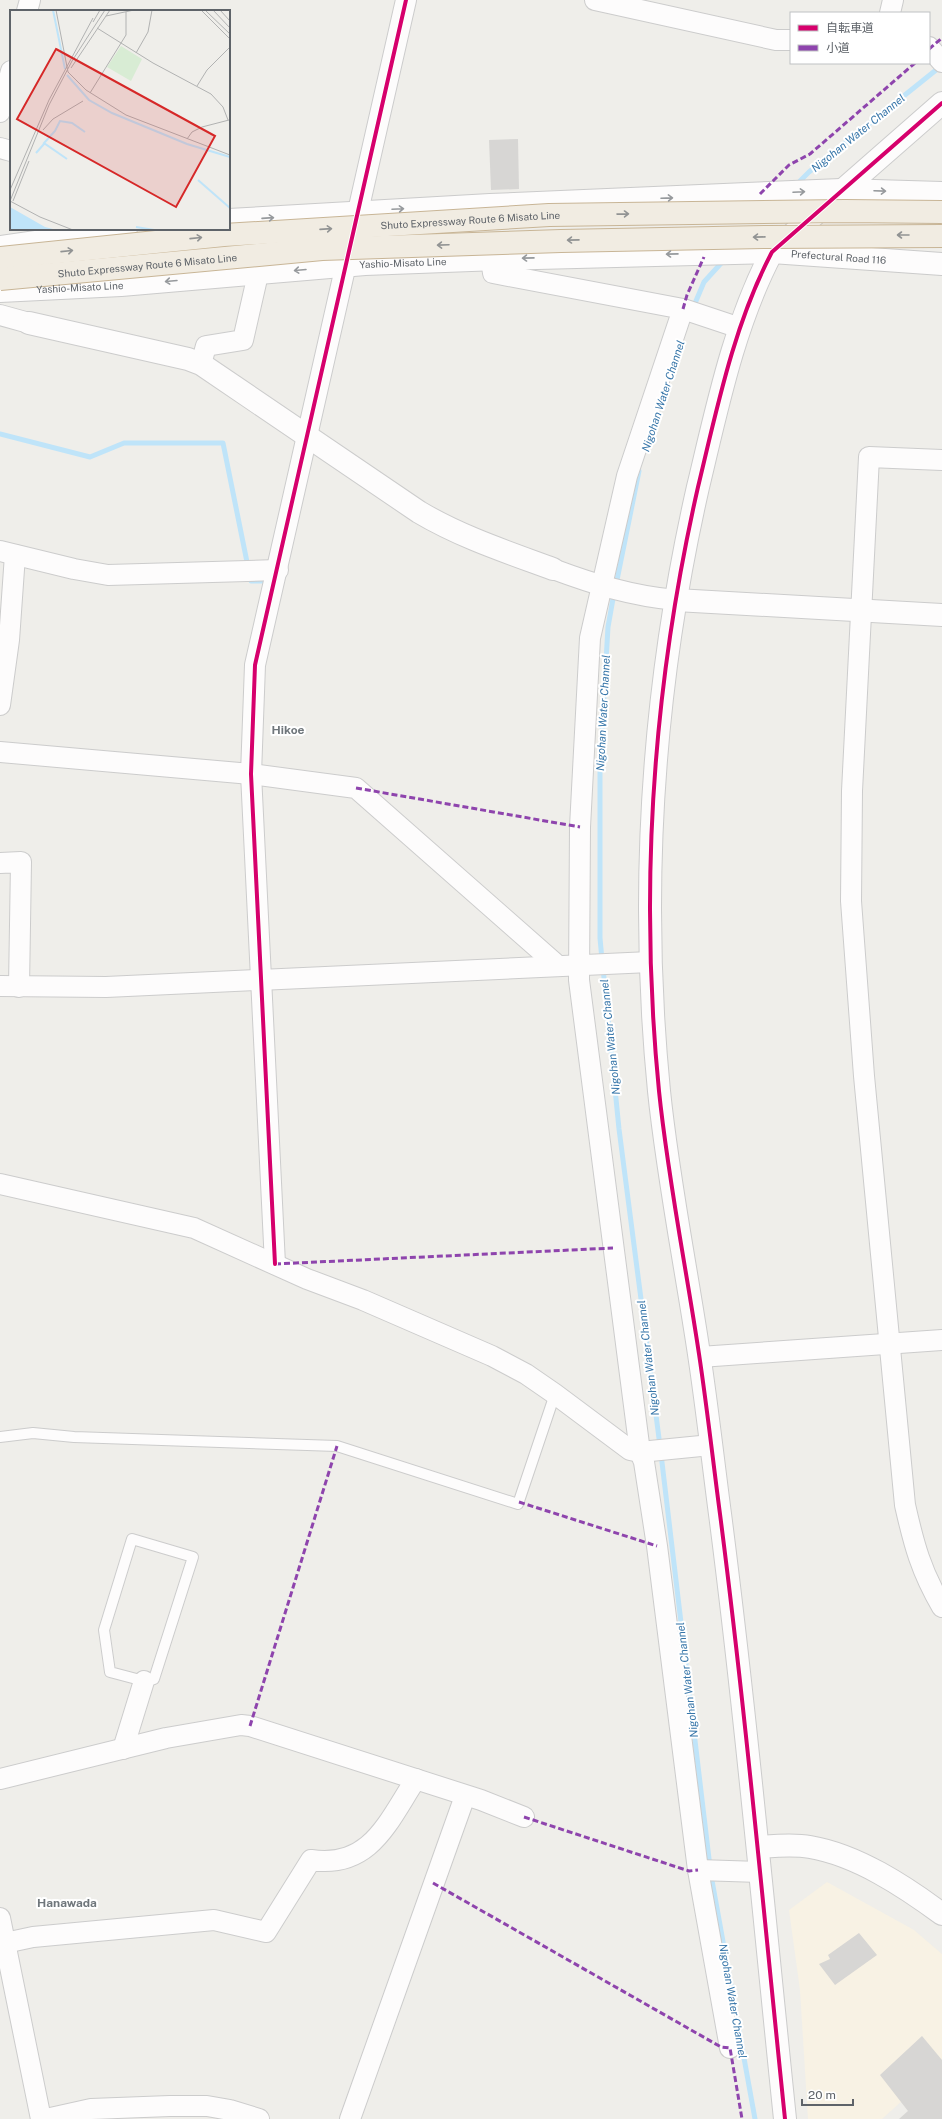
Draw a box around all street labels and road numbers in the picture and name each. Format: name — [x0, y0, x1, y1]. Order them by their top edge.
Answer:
street label: Shuto Expressway Route 6 Misato Line — [380, 209, 561, 231]
street label: Prefectural Road 116 — [791, 247, 887, 266]
street label: Shuto Expressway Route 6 Misato Line — [57, 251, 238, 280]
street label: Yashio-Misato Line — [359, 255, 447, 270]
street label: Yashio-Misato Line — [36, 279, 124, 295]

